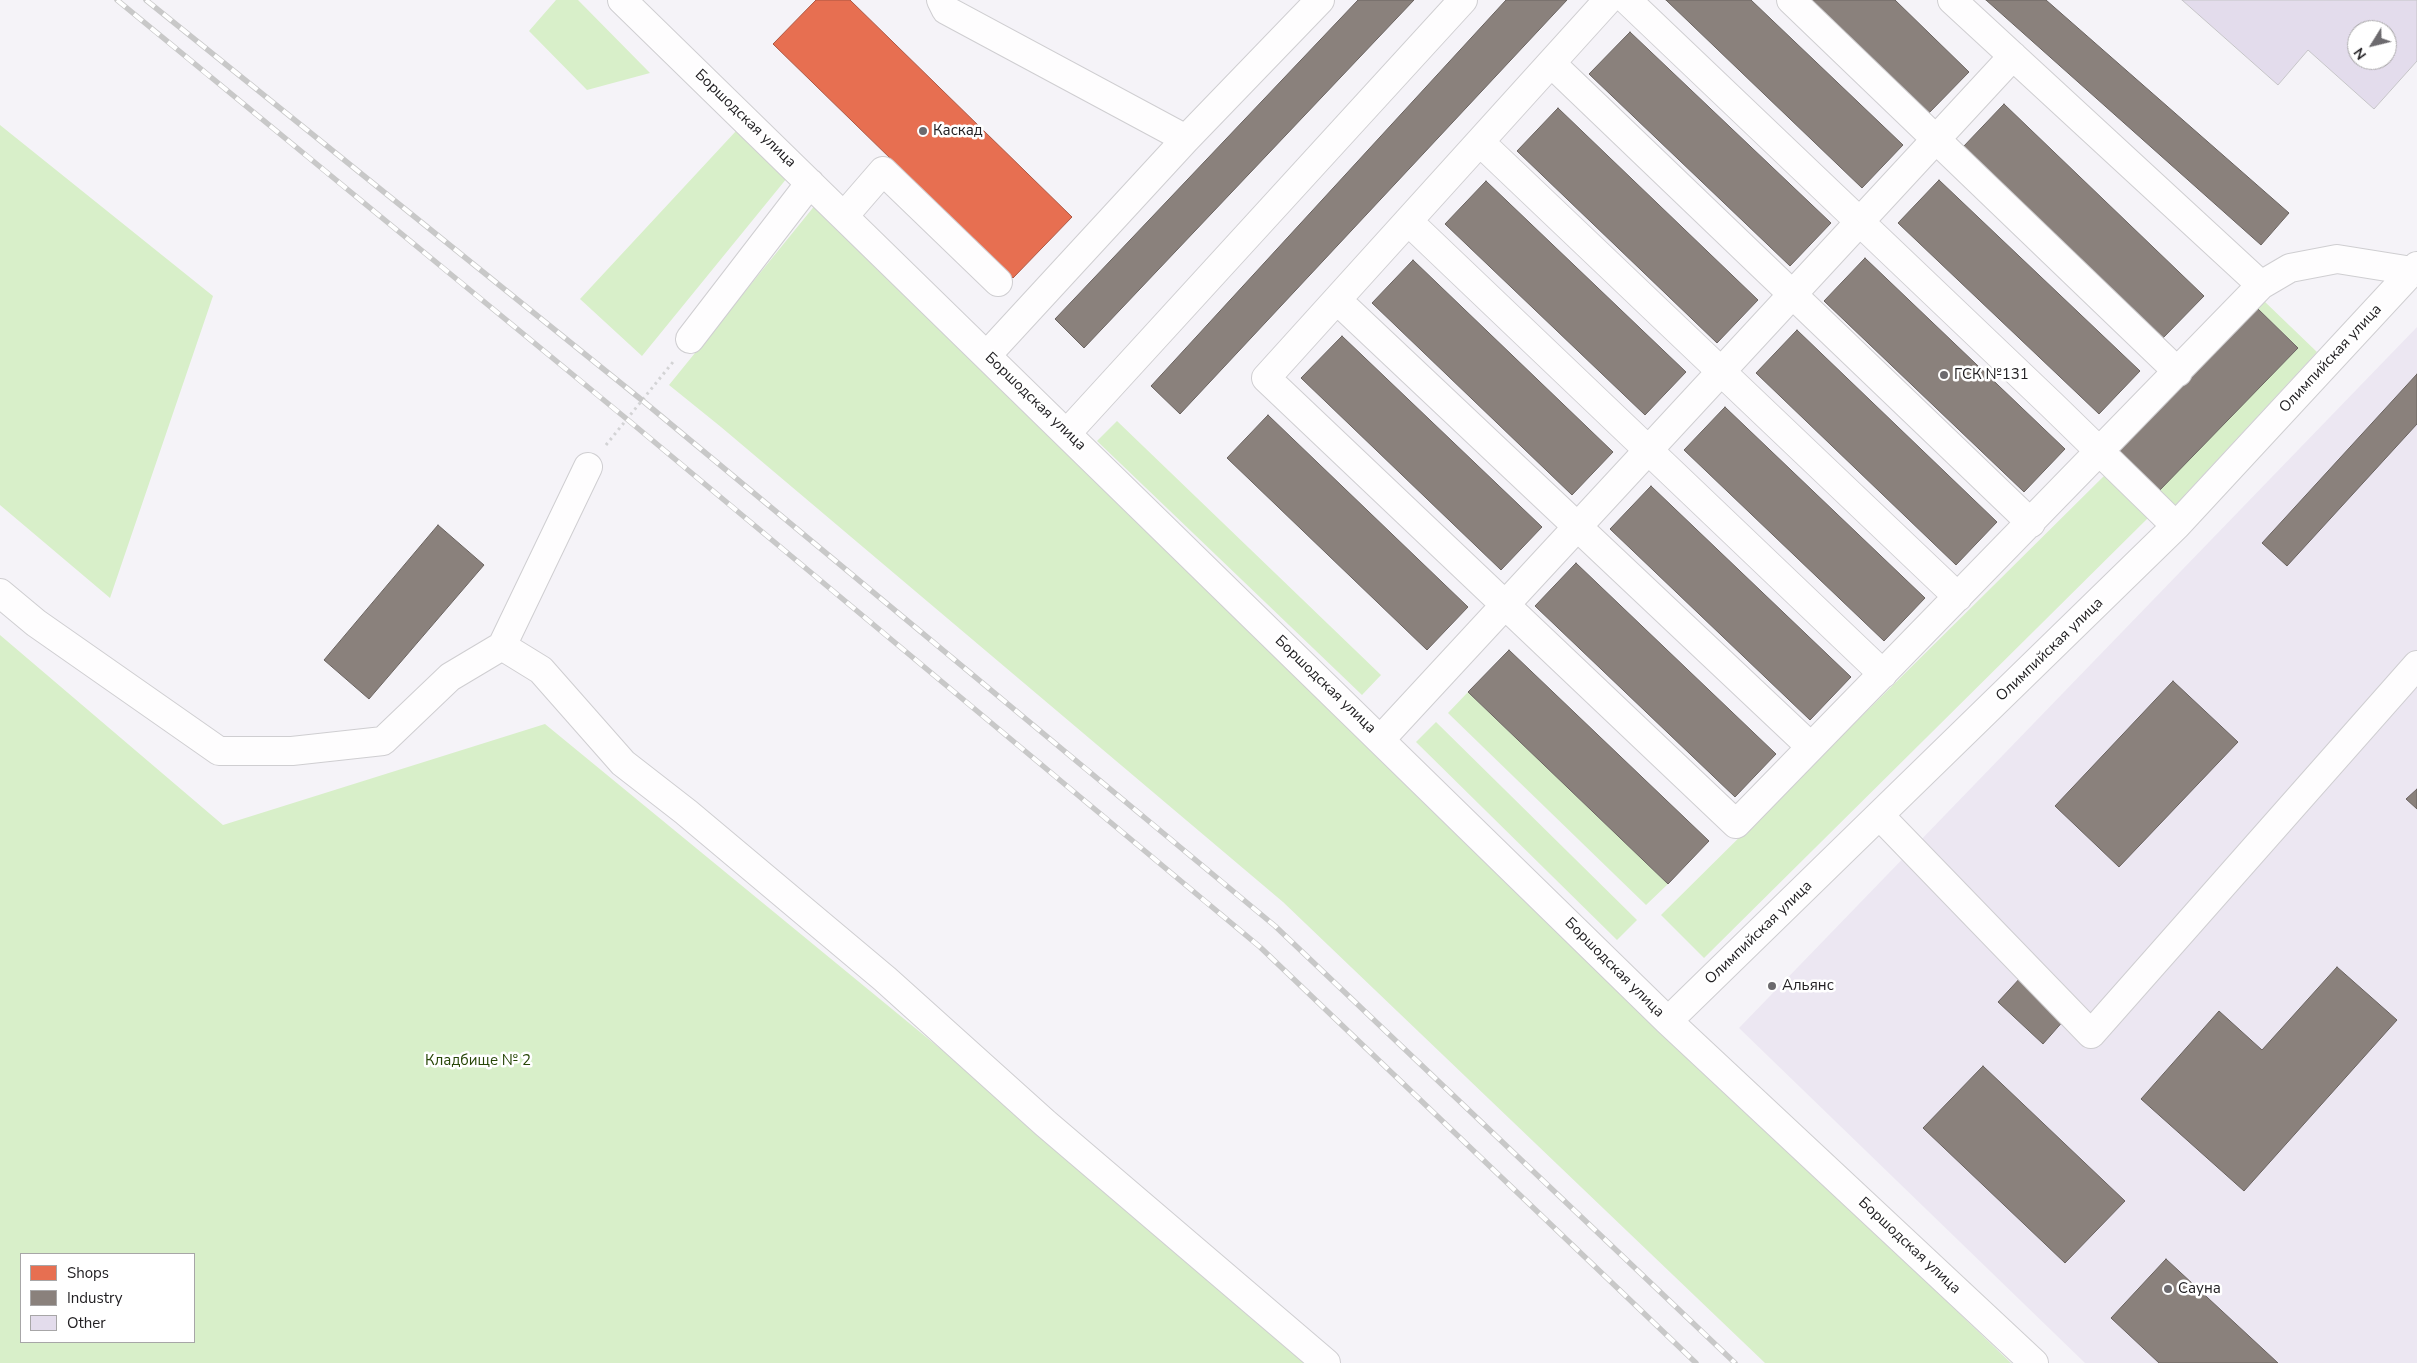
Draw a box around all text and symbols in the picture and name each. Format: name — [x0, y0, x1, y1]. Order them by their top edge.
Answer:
north arrow — [2347, 20, 2397, 70]
text: N — [2350, 44, 2371, 63]
street label: Боршодская улица — [691, 66, 799, 172]
place label: Каскад — [933, 122, 983, 140]
marker: Каскад — [917, 125, 929, 137]
street label: Олимпийская улица — [2276, 301, 2386, 417]
street label: Боршодская улица — [981, 349, 1089, 455]
place label: ГСК №131 — [1954, 366, 2029, 384]
marker: ГСК №131 — [1938, 369, 1950, 381]
street label: Олимпийская улица — [1993, 594, 2107, 706]
street label: Боршодская улица — [1271, 632, 1379, 738]
street label: Олимпийская улица — [1702, 877, 1816, 989]
street label: Боршодская улица — [1560, 914, 1668, 1022]
place label: Альянс — [1782, 977, 1834, 995]
marker: Альянс — [1766, 980, 1778, 992]
park label: Кладбище № 2 — [425, 1052, 531, 1070]
street label: Боршодская улица — [1854, 1194, 1964, 1298]
legend — [20, 1253, 195, 1343]
text: Shops — [67, 1263, 109, 1283]
place label: Сауна — [2178, 1280, 2221, 1298]
marker: Сауна — [2162, 1283, 2174, 1295]
text: Industry — [67, 1288, 122, 1308]
text: Other — [67, 1313, 106, 1333]

